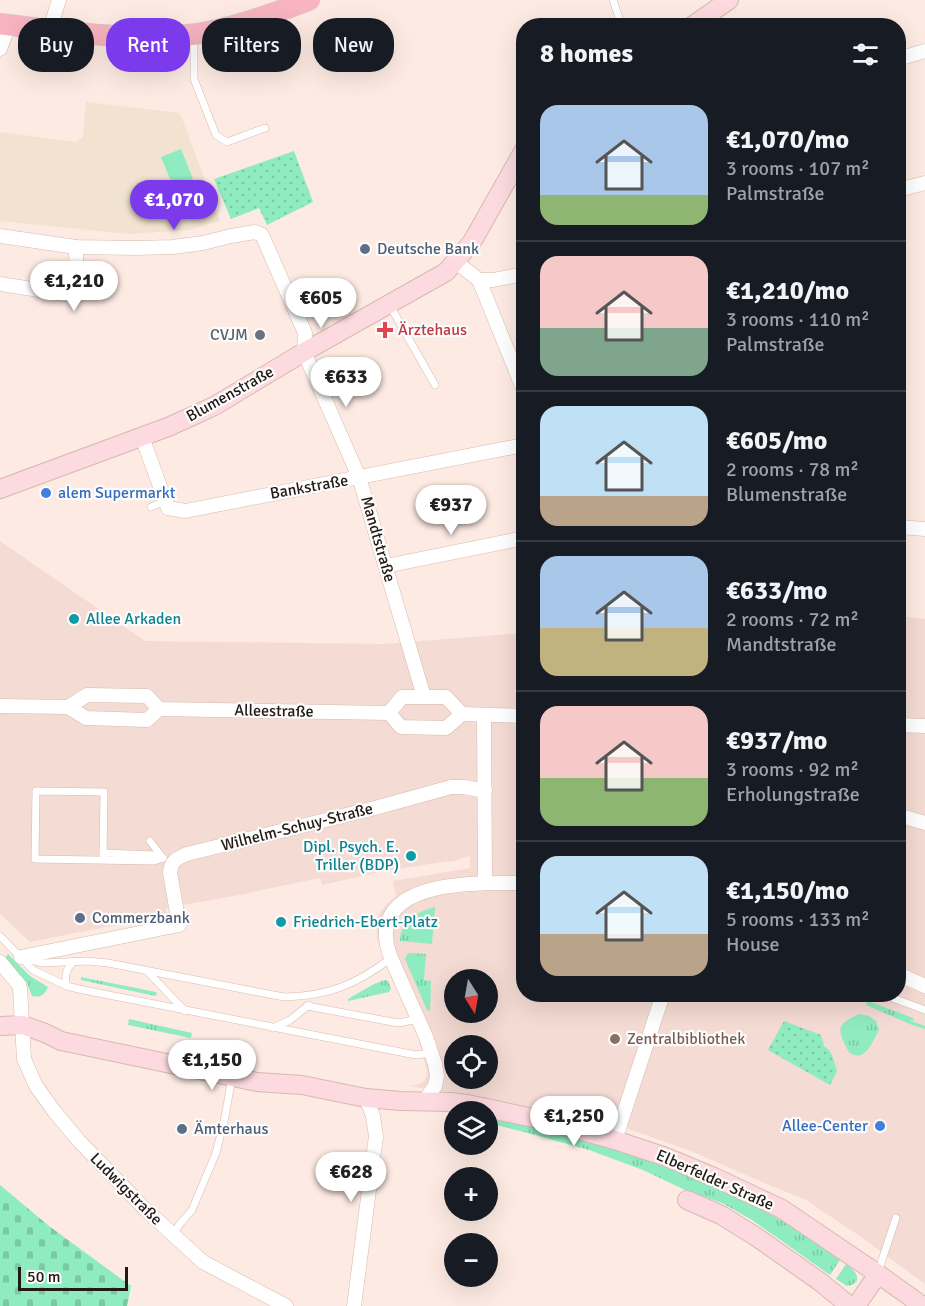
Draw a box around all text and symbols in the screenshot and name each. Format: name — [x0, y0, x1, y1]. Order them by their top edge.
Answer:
chip: Buy — [18, 18, 94, 72]
chip: Rent — [106, 18, 190, 72]
chip: Filters — [202, 18, 301, 72]
chip: New — [313, 18, 394, 72]
text: 8 homes — [540, 38, 633, 70]
icon: filters — [849, 38, 882, 71]
text: €1,070/mo — [726, 124, 849, 156]
icon: home — [588, 129, 660, 201]
text: 3 rooms · 107 m² — [726, 156, 870, 181]
pin: €1,070 — [125, 180, 223, 231]
text: Palmstraße — [726, 181, 825, 206]
text: €1,070 — [144, 187, 204, 212]
place label: Deutsche Bank — [377, 239, 479, 259]
marker: Deutsche Bank — [358, 242, 372, 256]
pin: €1,210 — [25, 261, 123, 312]
text: €1,210 — [44, 268, 104, 293]
text: €1,210/mo — [726, 275, 849, 307]
pin: €605 — [285, 278, 357, 329]
icon: home — [588, 280, 660, 352]
text: €605 — [299, 285, 343, 310]
text: 3 rooms · 110 m² — [726, 307, 870, 332]
place label: Ärztehaus — [398, 320, 467, 340]
marker: Ärztehaus — [376, 321, 394, 339]
place label: CVJM — [210, 325, 248, 345]
marker: CVJM — [253, 328, 267, 342]
text: Palmstraße — [726, 332, 825, 357]
pin: €633 — [310, 357, 382, 408]
street label: Blumenstraße — [183, 362, 277, 426]
text: €633 — [324, 364, 368, 389]
text: €605/mo — [726, 425, 827, 457]
icon: home — [588, 430, 660, 502]
text: 2 rooms · 78 m² — [726, 457, 859, 482]
street label: Bankstraße — [268, 470, 350, 504]
text: Blumenstraße — [726, 482, 847, 507]
place label: alem Supermarkt — [58, 483, 176, 503]
pin: €937 — [415, 485, 487, 536]
marker: alem Supermarkt — [39, 486, 53, 500]
text: €937 — [429, 492, 473, 517]
street label: Mandtstraße — [356, 494, 400, 584]
text: €633/mo — [726, 575, 827, 607]
icon: home — [588, 580, 660, 652]
text: 2 rooms · 72 m² — [726, 607, 859, 632]
place label: Allee Arkaden — [86, 609, 181, 629]
marker: Allee Arkaden — [67, 612, 81, 626]
text: Mandtstraße — [726, 632, 836, 657]
street label: Alleestraße — [234, 700, 314, 722]
text: €937/mo — [726, 725, 827, 757]
icon: home — [588, 730, 660, 802]
text: 3 rooms · 92 m² — [726, 757, 859, 782]
text: Erholungstraße — [726, 782, 860, 807]
street label: Wilhelm-Schuy-Straße — [219, 798, 375, 856]
place label: Dipl. Psych. E. Triller (BDP) — [303, 837, 399, 875]
marker: Dipl. Psych. E. Triller (BDP) — [404, 849, 418, 863]
text: €1,150/mo — [726, 875, 849, 907]
icon: home — [588, 880, 660, 952]
text: 5 rooms · 133 m² — [726, 907, 870, 932]
place label: Commerzbank — [92, 908, 190, 928]
marker: Commerzbank — [73, 911, 87, 925]
place label: Friedrich-Ebert-Platz — [293, 912, 438, 932]
marker: Friedrich-Ebert-Platz — [274, 915, 288, 929]
text: House — [726, 932, 780, 957]
north arrow — [444, 969, 498, 1023]
map controls — [444, 969, 498, 1287]
place label: Zentralbibliothek — [627, 1029, 745, 1049]
marker: Zentralbibliothek — [608, 1032, 622, 1046]
button: locate — [444, 1035, 498, 1089]
pin: €1,150 — [163, 1040, 261, 1091]
text: €1,150 — [182, 1047, 242, 1072]
pin: €1,250 — [525, 1096, 623, 1147]
button: layers — [444, 1101, 498, 1155]
text: €1,250 — [544, 1103, 604, 1128]
place label: Allee-Center — [782, 1116, 868, 1136]
place label: Ämterhaus — [194, 1119, 268, 1139]
marker: Allee-Center — [873, 1119, 887, 1133]
marker: Ämterhaus — [175, 1122, 189, 1136]
street label: Elberfelder Straße — [653, 1145, 777, 1215]
street label: Ludwigstraße — [86, 1149, 166, 1229]
pin: €628 — [315, 1152, 387, 1203]
text: €628 — [329, 1159, 373, 1184]
button: + — [444, 1167, 498, 1221]
button: − — [444, 1233, 498, 1287]
scale bar — [18, 1264, 128, 1292]
text: 50 m — [27, 1267, 61, 1287]

